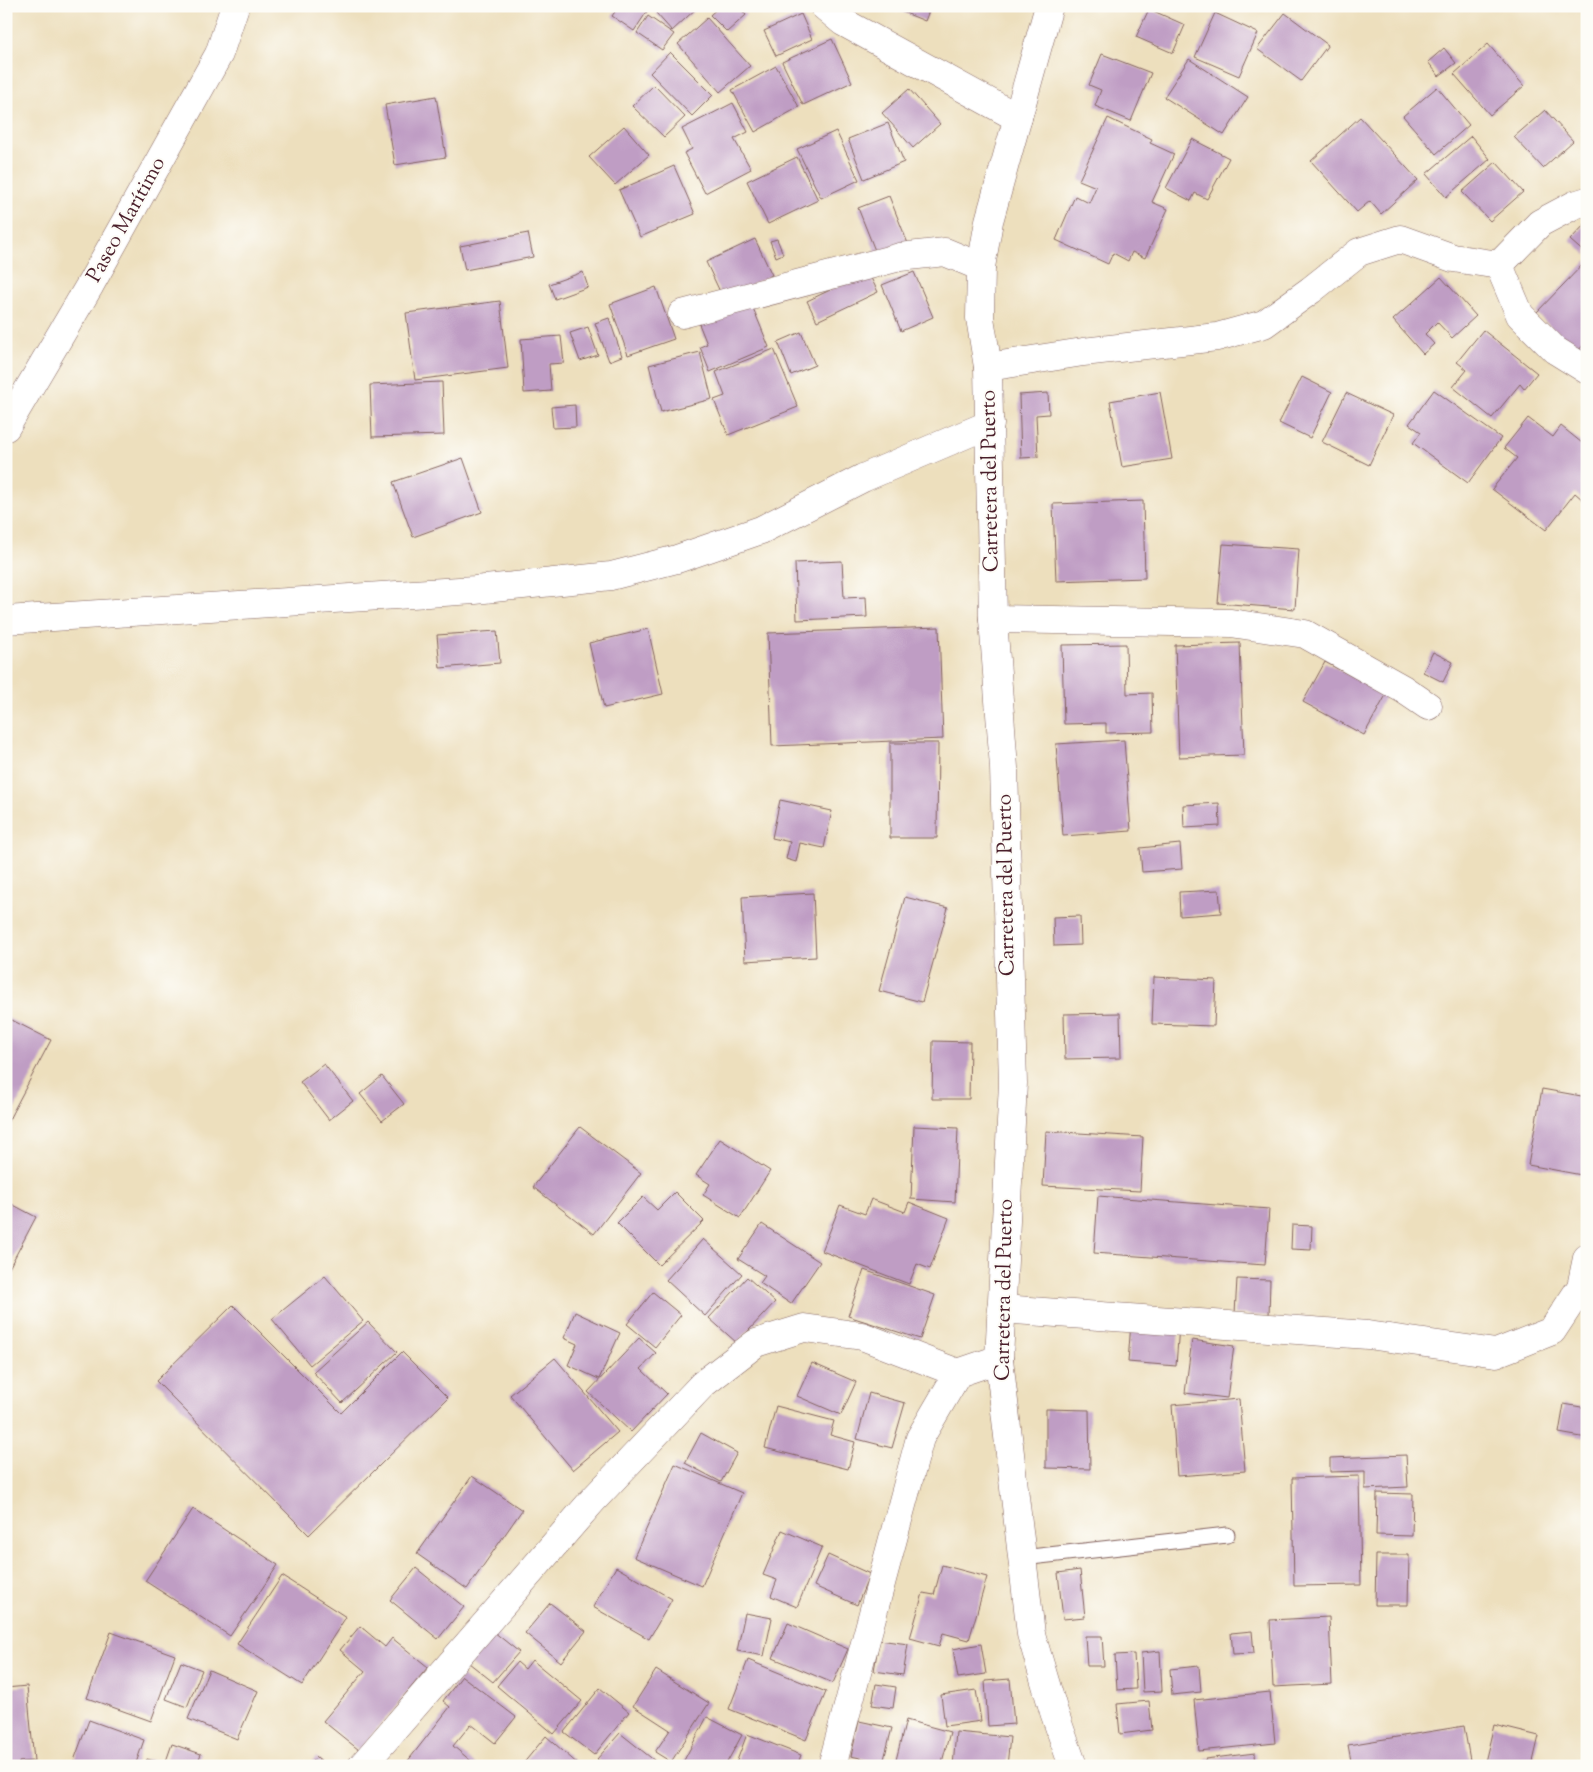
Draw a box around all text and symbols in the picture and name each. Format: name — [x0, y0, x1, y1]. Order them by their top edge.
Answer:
street label: Paseo Marítimo — [80, 152, 174, 288]
street label: Carretera del Puerto — [974, 390, 1008, 572]
street label: Carretera del Puerto — [990, 794, 1024, 976]
street label: Carretera del Puerto — [988, 1199, 1022, 1381]

